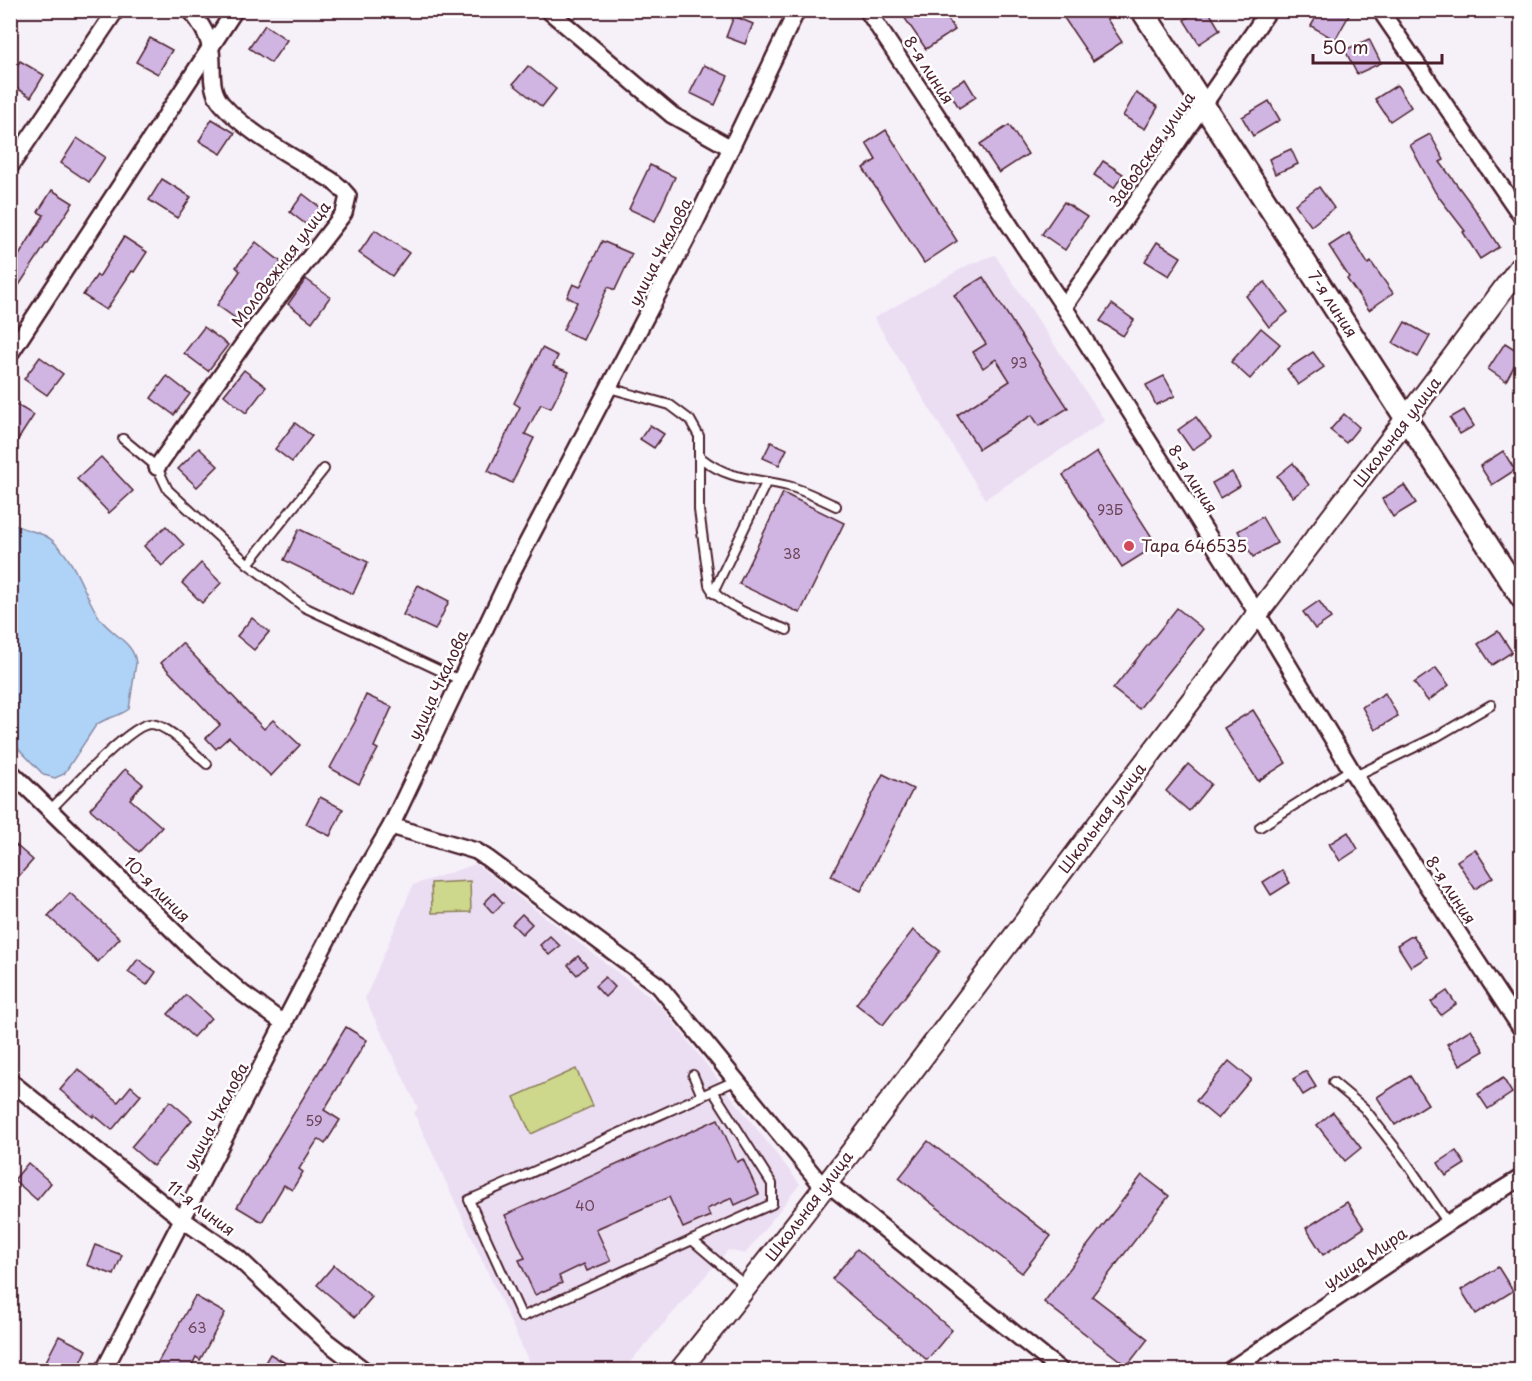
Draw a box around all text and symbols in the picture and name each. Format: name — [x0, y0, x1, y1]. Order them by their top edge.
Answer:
scale bar — [1313, 27, 1442, 65]
street label: 8-я линия — [899, 31, 961, 108]
text: 50 m — [1322, 33, 1369, 60]
street label: Заводская улица — [1103, 86, 1200, 211]
street label: улица Чкалова — [621, 193, 697, 310]
street label: Молодежная улица — [225, 195, 336, 331]
street label: 7-я линия — [1303, 265, 1364, 342]
house number: 93 — [1010, 352, 1028, 373]
street label: Школьная улица — [1347, 371, 1446, 492]
street label: 8-я линия — [1163, 439, 1224, 517]
house number: 93Б — [1097, 499, 1123, 520]
place label: Тара 646535 — [1141, 533, 1247, 557]
marker: Тара 646535 — [1122, 539, 1136, 553]
house number: 38 — [783, 543, 801, 564]
street label: улица Чкалова — [401, 626, 473, 743]
street label: Школьная улица — [1052, 757, 1151, 878]
street label: 10-я линия — [119, 849, 197, 927]
street label: 8-я линия — [1421, 851, 1483, 928]
street label: улица Чкалова — [177, 1057, 254, 1174]
house number: 59 — [305, 1110, 323, 1131]
street label: Школьная улица — [759, 1145, 858, 1266]
street label: 11-я линия — [162, 1173, 241, 1241]
house number: 40 — [575, 1195, 595, 1216]
street label: улица Мира — [1318, 1220, 1411, 1294]
house number: 63 — [188, 1317, 206, 1338]

